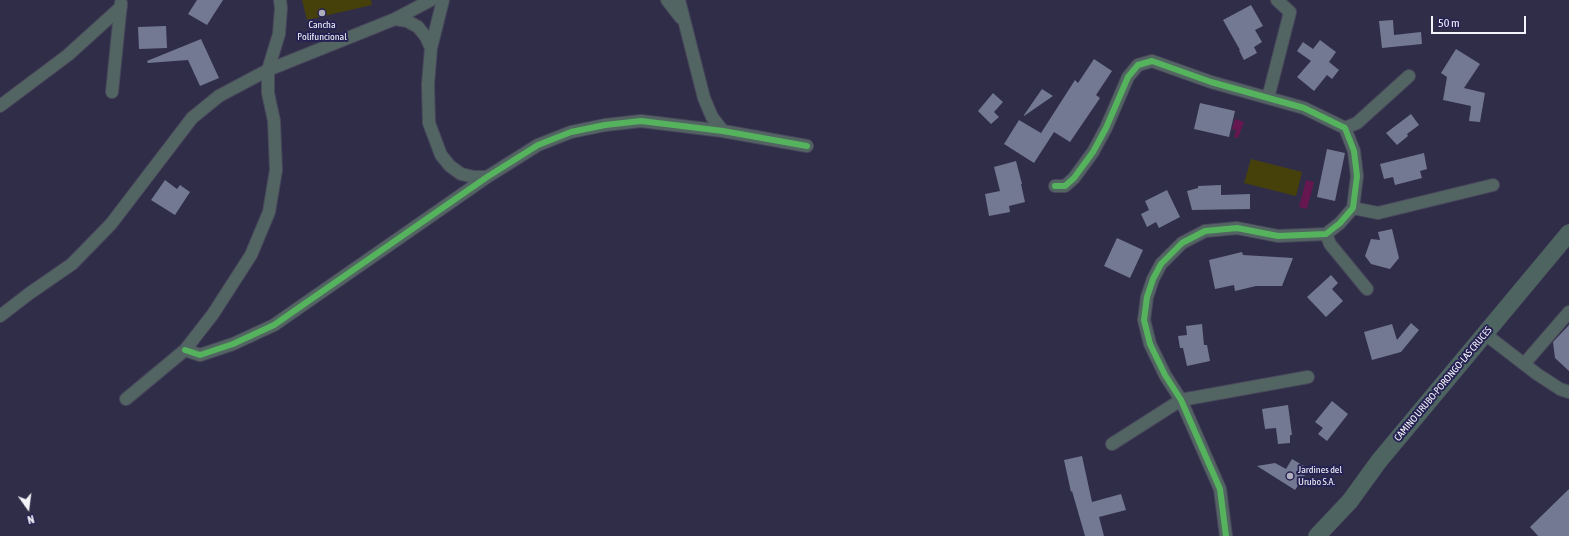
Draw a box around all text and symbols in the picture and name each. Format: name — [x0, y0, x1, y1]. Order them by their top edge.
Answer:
marker: Cancha Polifuncional — [317, 8, 327, 18]
scale bar — [1433, 8, 1528, 34]
text: 50 m — [1438, 16, 1460, 30]
place label: Cancha Polifuncional — [297, 19, 347, 42]
street label: CAMINO URUBO-PORONGO-LAS CRUCES — [1392, 324, 1494, 444]
place label: Jardines del Urubo S.A. — [1298, 464, 1342, 488]
marker: Jardines del Urubo S.A. — [1285, 471, 1295, 481]
north arrow — [8, 488, 48, 528]
text: N — [26, 513, 36, 526]

